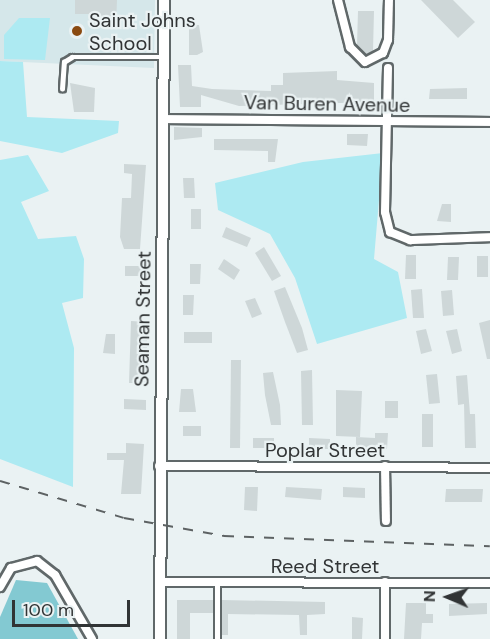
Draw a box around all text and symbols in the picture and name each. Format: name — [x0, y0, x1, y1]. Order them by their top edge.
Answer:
place label: Saint Johns School — [89, 8, 196, 55]
marker: Saint Johns School — [70, 24, 84, 38]
street label: Van Buren Avenue — [244, 91, 410, 117]
street label: Seaman Street — [130, 251, 156, 387]
street label: Poplar Street — [265, 438, 385, 462]
street label: Reed Street — [271, 554, 379, 578]
north arrow — [418, 567, 478, 627]
scale bar — [15, 588, 134, 626]
text: N — [419, 590, 440, 603]
text: 100 m — [23, 598, 74, 622]

